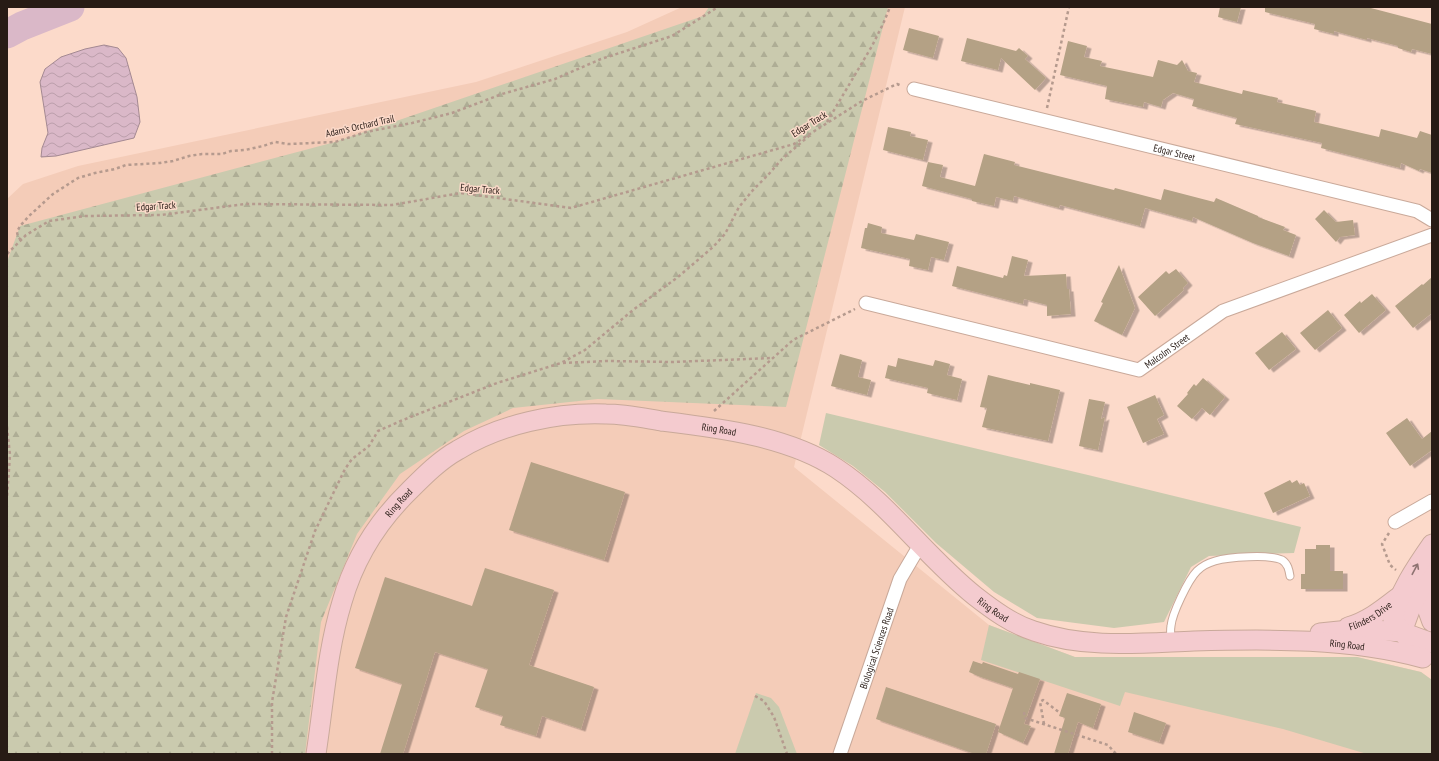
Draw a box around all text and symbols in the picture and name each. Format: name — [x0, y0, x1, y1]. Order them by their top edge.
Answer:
street label: Edgar Track — [789, 108, 829, 140]
street label: Adam's Orchard Trail — [324, 112, 396, 140]
street label: Edgar Street — [1152, 141, 1197, 164]
street label: Edgar Track — [460, 181, 500, 197]
street label: Edgar Track — [136, 198, 176, 214]
street label: Malcolm Street — [1142, 330, 1192, 371]
street label: Ring Road — [701, 420, 737, 438]
street label: Ring Road — [382, 485, 415, 520]
one-way arrow — [1412, 563, 1420, 575]
street label: Ring Road — [975, 594, 1011, 625]
street label: Flinders Drive — [1347, 598, 1394, 633]
street label: Biological Sciences Road — [856, 606, 896, 690]
street label: Ring Road — [1329, 636, 1365, 653]

